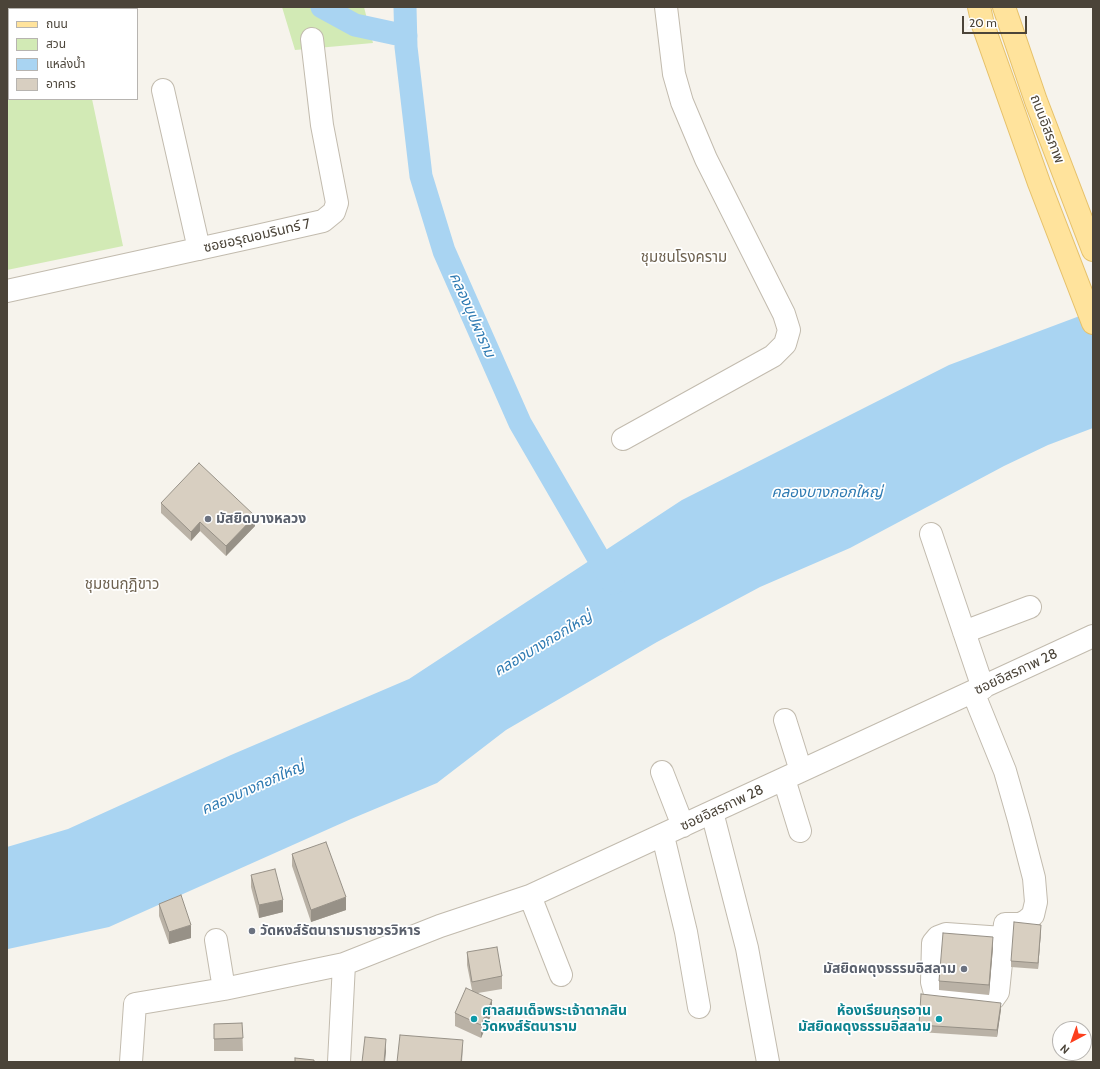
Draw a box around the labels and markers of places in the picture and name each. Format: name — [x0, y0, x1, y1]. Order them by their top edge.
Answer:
place label: มัสยิดบางหลวง — [216, 511, 306, 527]
marker: มัสยิดบางหลวง — [203, 514, 213, 524]
place label: วัดหงส์รัตนารามราชวรวิหาร — [260, 923, 421, 939]
marker: วัดหงส์รัตนารามราชวรวิหาร — [247, 926, 257, 936]
place label: มัสยิดผดุงธรรมอิสลาม — [823, 961, 956, 977]
marker: มัสยิดผดุงธรรมอิสลาม — [959, 964, 969, 974]
place label: ศาลสมเด็จพระเจ้าตากสิน วัดหงส์รัตนาราม — [482, 1003, 627, 1036]
place label: ห้องเรียนกุรอาน มัสยิดผดุงธรรมอิสลาม — [798, 1003, 931, 1036]
marker: ศาลสมเด็จพระเจ้าตากสิน วัดหงส์รัตนาราม — [469, 1014, 479, 1024]
marker: ห้องเรียนกุรอาน มัสยิดผดุงธรรมอิสลาม — [934, 1014, 944, 1024]

